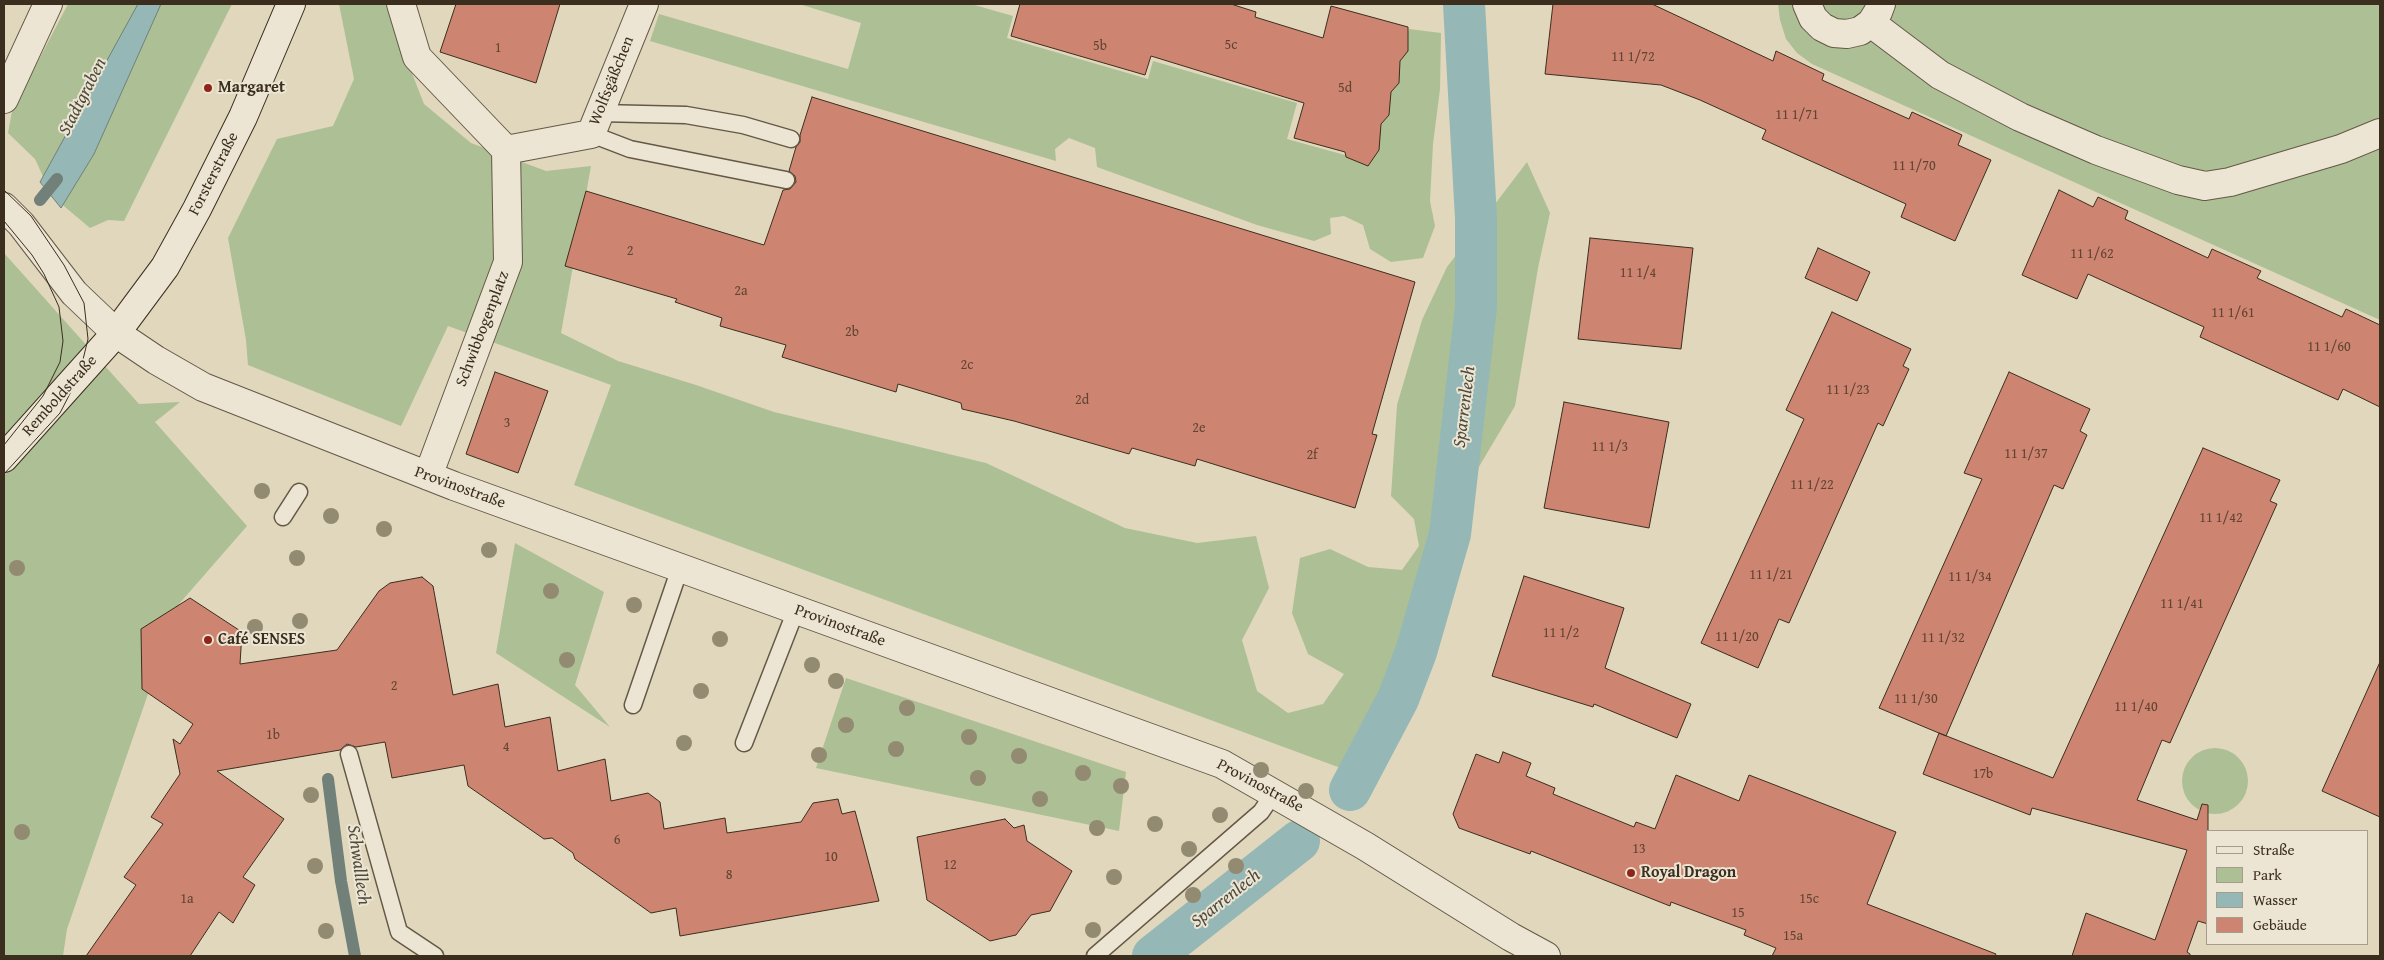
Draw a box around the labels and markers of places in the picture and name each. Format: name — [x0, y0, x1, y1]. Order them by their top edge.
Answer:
place label: Margaret — [218, 78, 285, 98]
marker: Margaret — [202, 82, 214, 94]
place label: Café SENSES — [218, 630, 305, 650]
marker: Café SENSES — [202, 634, 214, 646]
place label: Royal Dragon — [1641, 863, 1736, 883]
marker: Royal Dragon — [1625, 867, 1637, 879]

